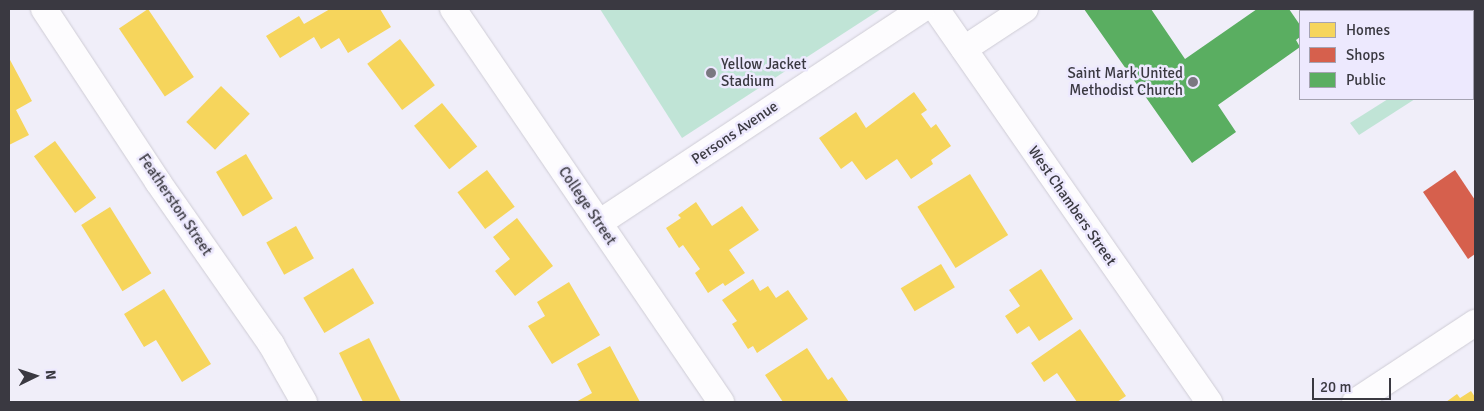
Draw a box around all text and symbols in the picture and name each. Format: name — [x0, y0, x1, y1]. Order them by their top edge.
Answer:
legend — [1299, 10, 1474, 100]
text: Homes — [1346, 21, 1390, 39]
text: Shops — [1346, 46, 1385, 64]
place label: Yellow Jacket Stadium — [721, 55, 806, 90]
place label: Saint Mark United Methodist Church — [1067, 64, 1183, 99]
marker: Yellow Jacket Stadium — [705, 67, 717, 79]
text: Public — [1346, 71, 1386, 89]
marker: Saint Mark United Methodist Church — [1187, 76, 1199, 88]
street label: Persons Avenue — [688, 97, 782, 169]
street label: West Chambers Street — [1024, 143, 1120, 269]
street label: Featherston Street — [134, 151, 216, 259]
street label: College Street — [554, 163, 620, 249]
north arrow — [10, 351, 60, 401]
scale bar — [1314, 368, 1393, 400]
text: N — [42, 369, 59, 380]
text: 20 m — [1320, 378, 1351, 396]

